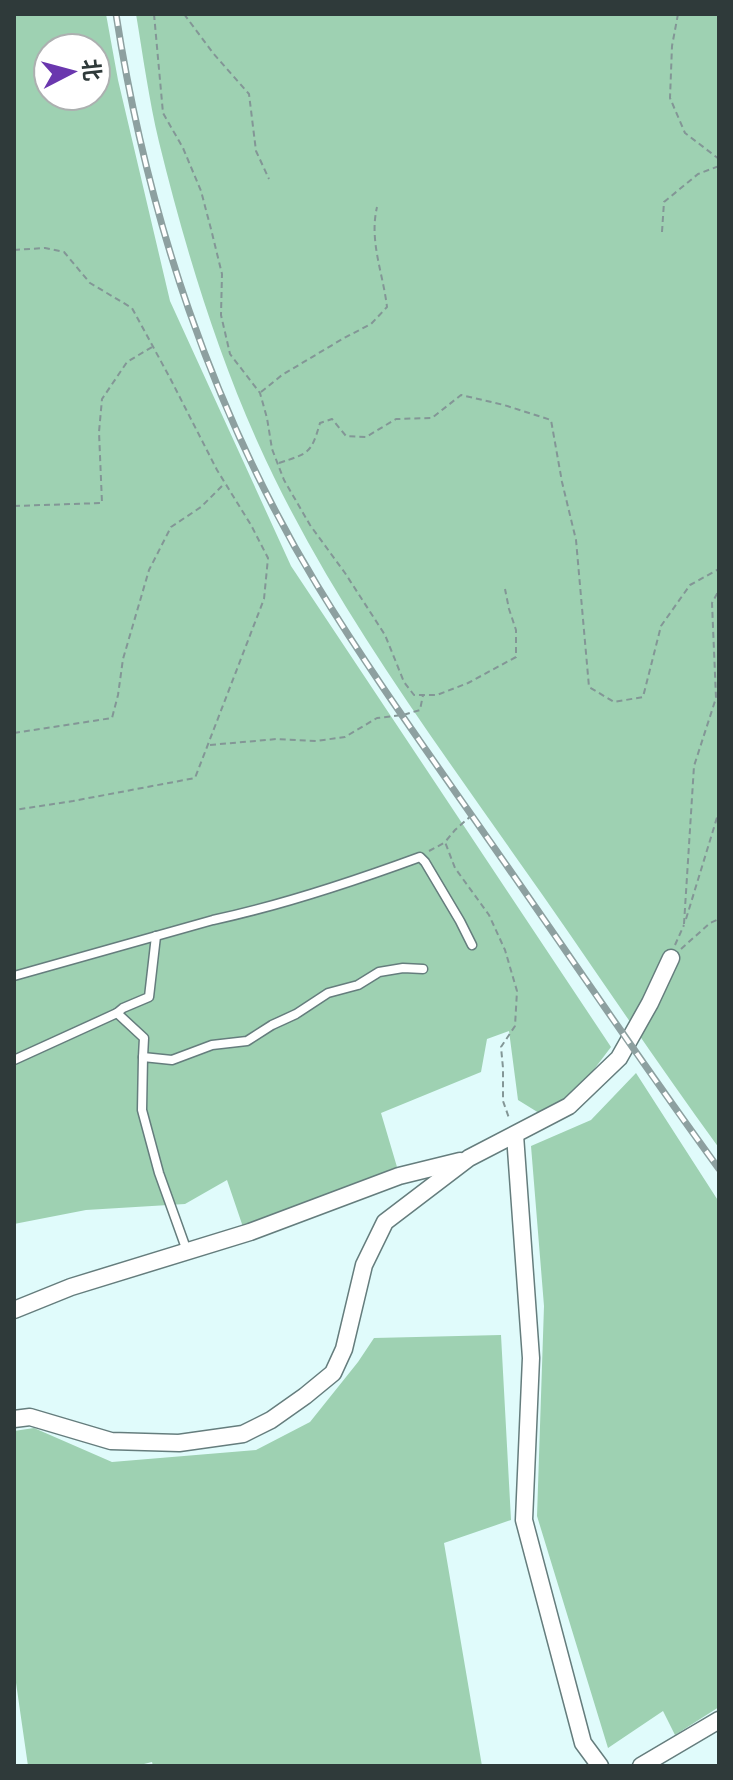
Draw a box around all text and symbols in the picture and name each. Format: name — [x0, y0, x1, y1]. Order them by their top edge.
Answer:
north arrow — [32, 32, 112, 112]
text: 北 — [77, 58, 106, 82]

